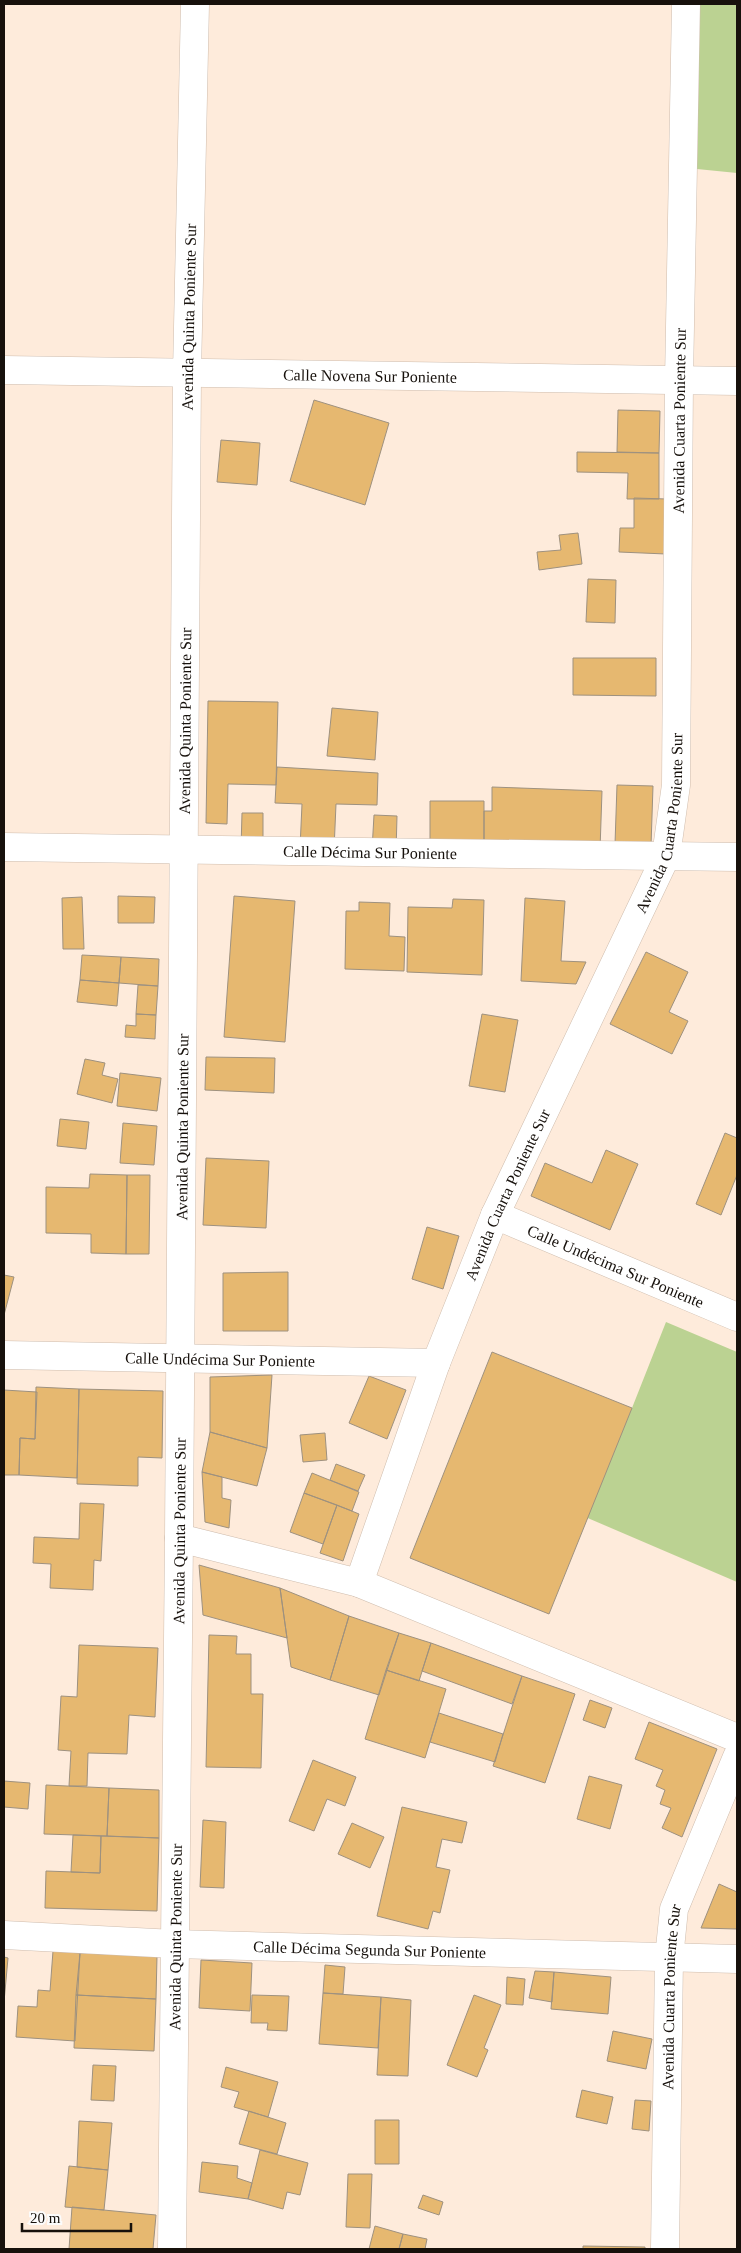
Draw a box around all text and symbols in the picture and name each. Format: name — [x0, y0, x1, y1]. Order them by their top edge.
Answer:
street label: Avenida Quinta Poniente Sur — [179, 223, 199, 411]
street label: Avenida Cuarta Poniente Sur — [670, 327, 689, 514]
street label: Calle Novena Sur Poniente — [283, 366, 457, 386]
street label: Avenida Quinta Poniente Sur — [176, 627, 194, 815]
street label: Avenida Cuarta Poniente Sur — [632, 732, 685, 916]
street label: Calle Décima Sur Poniente — [283, 843, 457, 862]
street label: Avenida Quinta Poniente Sur — [173, 1033, 191, 1221]
street label: Avenida Cuarta Poniente Sur — [462, 1106, 554, 1283]
street label: Calle Undécima Sur Poniente — [525, 1222, 706, 1311]
street label: Calle Undécima Sur Poniente — [125, 1349, 315, 1370]
street label: Avenida Quinta Poniente Sur — [170, 1437, 189, 1625]
street label: Avenida Quinta Poniente Sur — [166, 1843, 185, 2031]
street label: Avenida Cuarta Poniente Sur — [659, 1901, 684, 2090]
street label: Calle Décima Segunda Sur Poniente — [253, 1938, 486, 1961]
scale bar — [22, 2200, 131, 2232]
text: 20 m — [30, 2210, 61, 2226]

